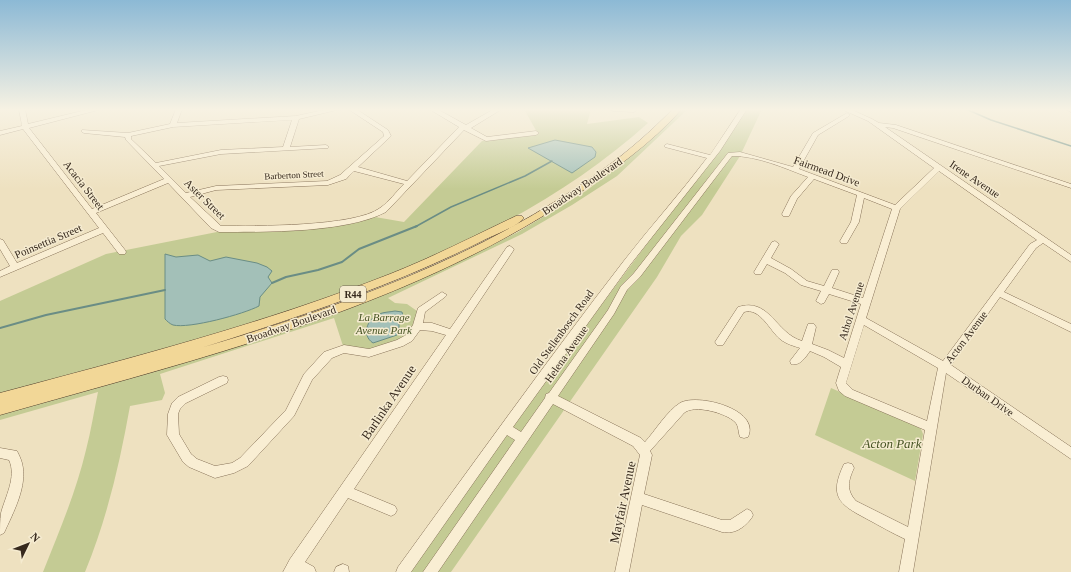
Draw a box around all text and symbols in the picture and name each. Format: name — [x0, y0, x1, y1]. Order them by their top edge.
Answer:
street label: Fairmead Drive — [792, 154, 862, 189]
street label: Broadway Boulevard — [540, 155, 625, 217]
street label: Acacia Street — [61, 158, 107, 212]
street label: Irene Avenue — [948, 158, 1003, 200]
street label: Barberton Street — [264, 168, 324, 182]
street label: Aster Street — [182, 177, 228, 221]
street label: Poinsettia Street — [13, 221, 83, 261]
street label: Athol Avenue — [836, 280, 866, 342]
road number: R44 — [340, 286, 366, 302]
street label: Old Stellenbosch Road — [526, 287, 596, 377]
street label: Broadway Boulevard — [245, 303, 338, 345]
street label: Acton Avenue — [942, 308, 990, 366]
park label: La Barrage Avenue Park — [355, 311, 413, 336]
street label: Helena Avenue — [542, 323, 590, 385]
street label: Barlinka Avenue — [358, 362, 419, 442]
street label: Durban Drive — [960, 374, 1016, 418]
park label: Acton Park — [862, 436, 922, 451]
street label: Mayfair Avenue — [606, 459, 639, 545]
north arrow — [8, 524, 48, 564]
text: N — [28, 530, 42, 544]

